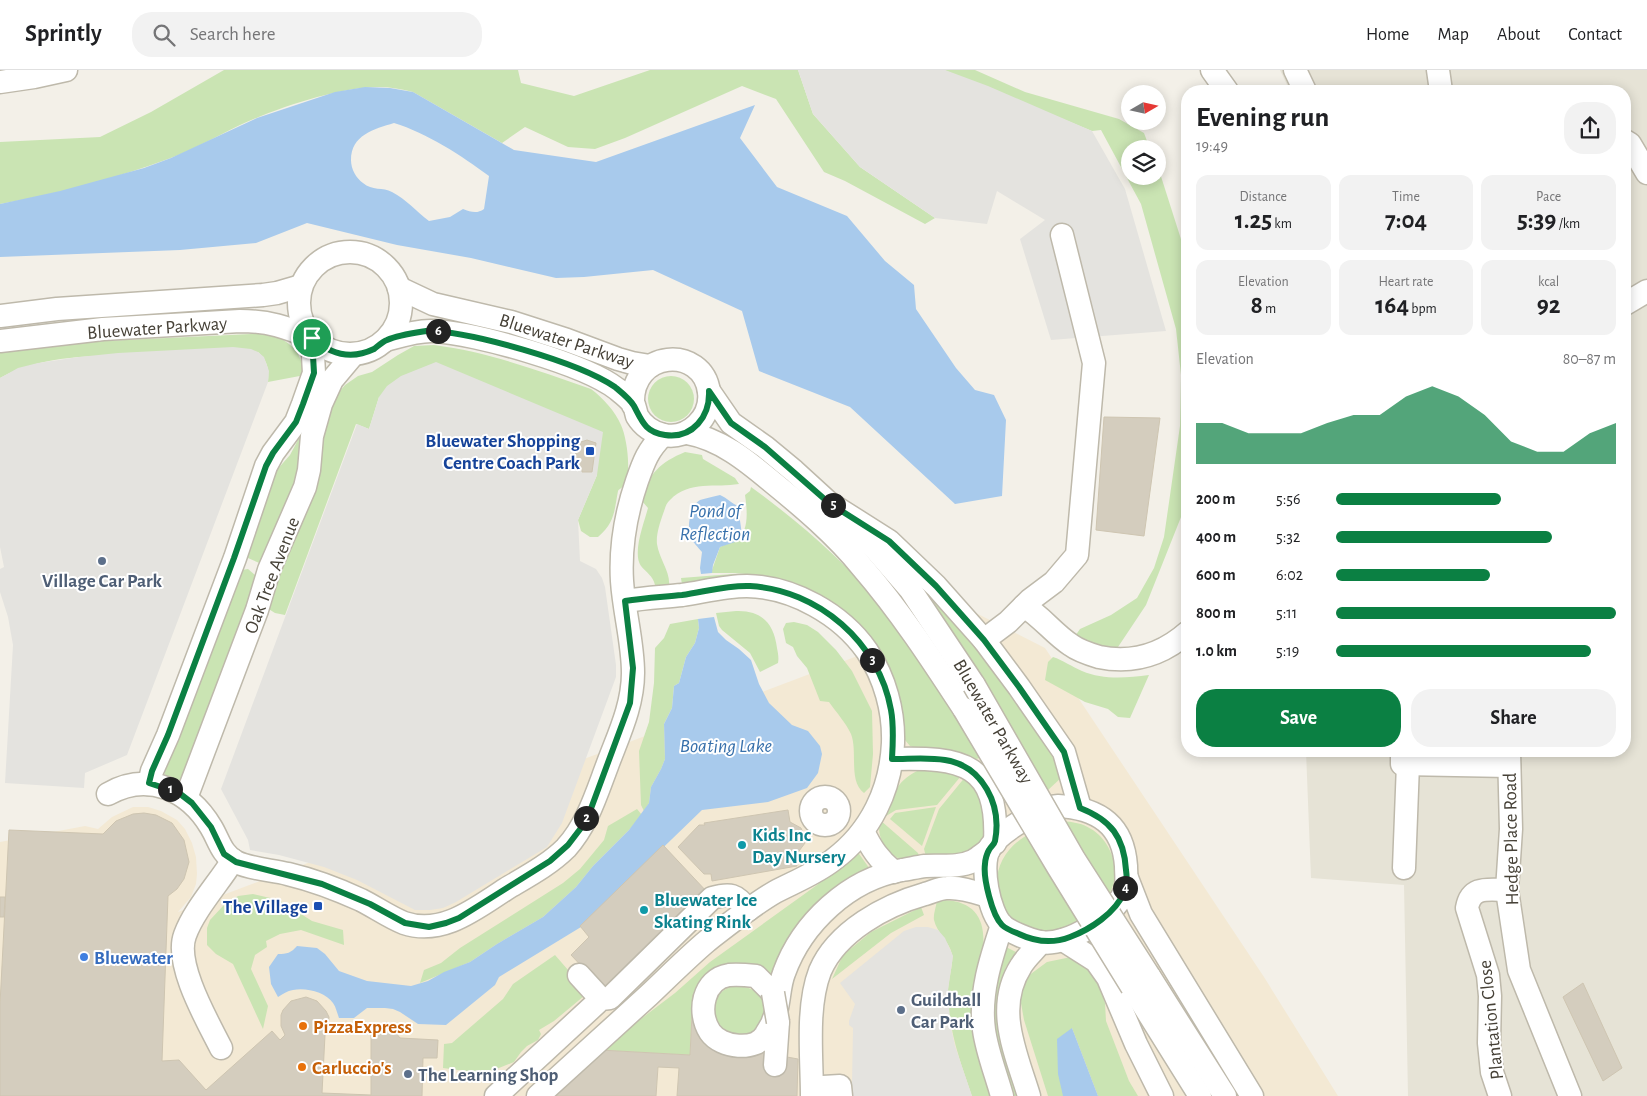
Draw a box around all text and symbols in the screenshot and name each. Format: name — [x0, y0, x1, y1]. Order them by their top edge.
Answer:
search box — [132, 12, 482, 57]
icon: search — [150, 21, 178, 49]
text: Sprintly — [25, 22, 102, 46]
text: Search here — [190, 25, 276, 44]
text: Home — [1366, 26, 1409, 44]
text: Map — [1437, 26, 1469, 44]
text: About — [1497, 26, 1540, 44]
text: Contact — [1568, 26, 1622, 44]
north arrow — [1121, 85, 1166, 130]
map controls — [1121, 85, 1166, 185]
button: share — [1564, 102, 1616, 154]
text: Evening run — [1196, 104, 1329, 132]
text: 19:49 — [1196, 138, 1228, 154]
button: layers — [1121, 140, 1166, 185]
text: Distance — [1240, 190, 1287, 204]
text: Time — [1392, 190, 1420, 204]
text: Pace — [1536, 190, 1561, 204]
text: 1.25 — [1235, 208, 1272, 233]
text: 7:04 — [1385, 208, 1427, 233]
text: 5:39 — [1517, 208, 1556, 233]
text: km — [1272, 217, 1292, 231]
text: /km — [1556, 217, 1580, 231]
text: Elevation — [1238, 275, 1289, 289]
text: Heart rate — [1379, 275, 1433, 289]
text: kcal — [1538, 275, 1559, 289]
text: 8 — [1250, 293, 1263, 318]
text: 164 — [1375, 293, 1409, 318]
text: 92 — [1537, 293, 1561, 318]
text: m — [1263, 302, 1276, 316]
text: bpm — [1409, 302, 1437, 316]
street label: Bluewater Parkway — [497, 311, 636, 372]
street label: Bluewater Parkway — [86, 314, 228, 343]
pin — [291, 317, 333, 359]
pin: 6 — [426, 318, 450, 344]
icon: arrive — [298, 324, 326, 352]
text: 6 — [435, 324, 442, 338]
text: Elevation — [1196, 351, 1254, 367]
text: 80–87 m — [1563, 351, 1616, 367]
place label: Bluewater Shopping Centre Coach Park — [425, 432, 581, 473]
marker: Bluewater Shopping Centre Coach Park — [584, 445, 596, 457]
text: 200 m — [1196, 491, 1236, 507]
text: 5:56 — [1276, 491, 1301, 507]
pin: 5 — [820, 492, 846, 518]
text: 5 — [830, 498, 837, 512]
water label: Pond of Reflection — [680, 501, 750, 544]
street label: Oak Tree Avenue — [242, 515, 303, 636]
text: 400 m — [1196, 529, 1236, 545]
text: 5:32 — [1276, 529, 1300, 545]
marker: Village Car Park — [96, 555, 108, 567]
text: 600 m — [1196, 567, 1236, 583]
text: 6:02 — [1276, 567, 1303, 583]
place label: Village Car Park — [42, 572, 162, 591]
text: 800 m — [1196, 605, 1236, 621]
text: 5:11 — [1276, 605, 1297, 621]
text: 1.0 km — [1196, 643, 1237, 659]
text: 5:19 — [1276, 643, 1299, 659]
pin: 3 — [860, 648, 884, 672]
text: 3 — [869, 653, 876, 667]
street label: Bluewater Parkway — [949, 656, 1036, 787]
button: Save — [1196, 689, 1401, 747]
button: Share — [1411, 689, 1616, 747]
water label: Boating Lake — [680, 736, 773, 756]
street label: Hedge Place Road — [1501, 772, 1522, 905]
pin: 1 — [158, 776, 182, 802]
text: 1 — [168, 782, 173, 796]
pin: 2 — [574, 806, 598, 830]
text: 2 — [583, 811, 590, 825]
place label: Kids Inc Day Nursery — [752, 826, 846, 867]
marker: Kids Inc Day Nursery — [736, 839, 748, 851]
pin: 4 — [1112, 876, 1138, 900]
text: 4 — [1122, 881, 1129, 895]
place label: Bluewater Ice Skating Rink — [654, 891, 757, 932]
place label: The Village — [223, 898, 308, 917]
marker: The Village — [312, 900, 324, 912]
marker: Bluewater Ice Skating Rink — [638, 904, 650, 916]
place label: Bluewater — [94, 949, 173, 968]
marker: Bluewater — [78, 951, 90, 963]
street label: Plantation Close — [1476, 959, 1507, 1081]
place label: Guildhall Car Park — [911, 991, 981, 1032]
marker: Guildhall Car Park — [895, 1004, 907, 1016]
place label: PizzaExpress — [313, 1018, 412, 1037]
marker: PizzaExpress — [297, 1020, 309, 1032]
place label: Carluccio's — [312, 1059, 392, 1078]
marker: Carluccio's — [296, 1061, 308, 1073]
place label: The Learning Shop — [418, 1066, 559, 1085]
marker: The Learning Shop — [402, 1068, 414, 1080]

